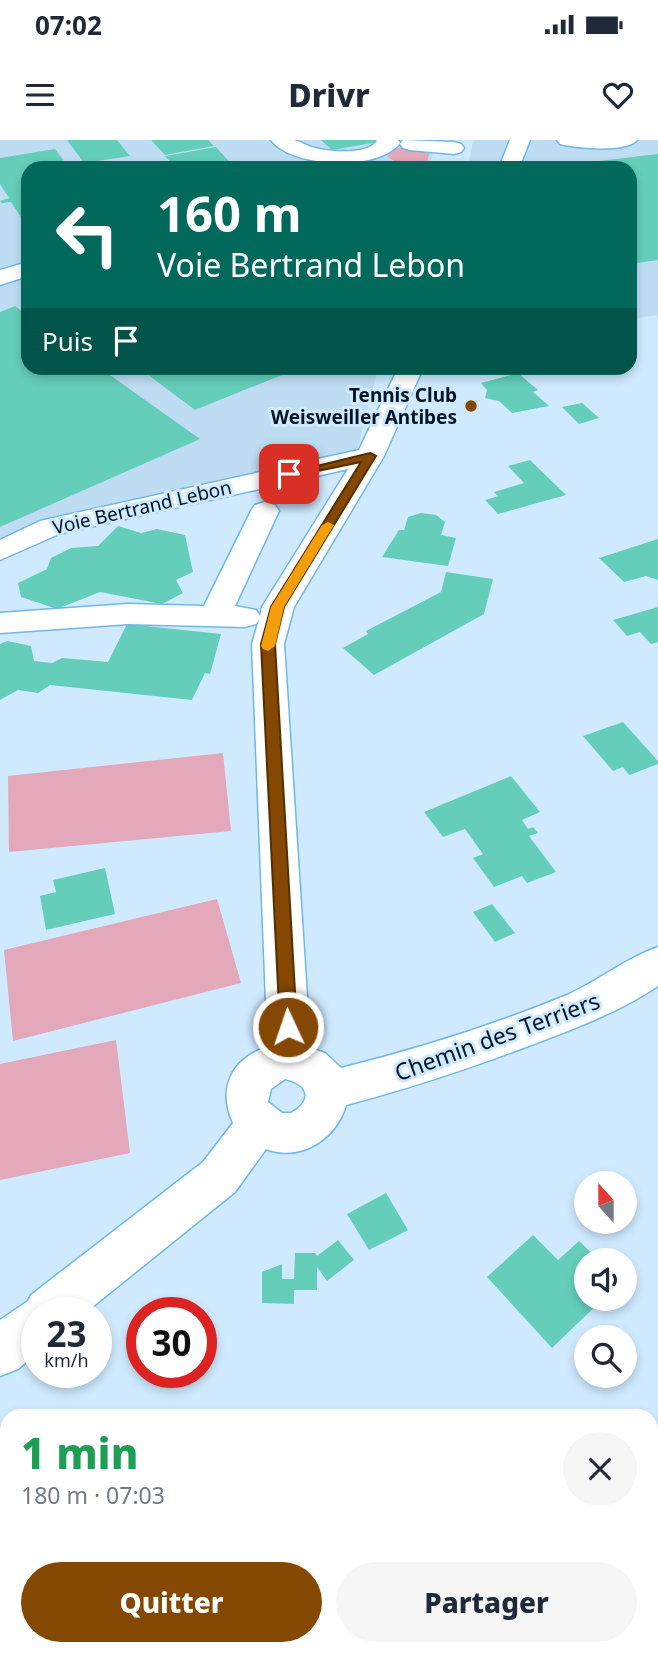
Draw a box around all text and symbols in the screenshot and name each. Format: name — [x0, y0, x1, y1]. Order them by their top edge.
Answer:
text: 07:02 — [35, 7, 102, 43]
text: Drivr — [288, 73, 370, 116]
icon: menu — [21, 76, 59, 114]
icon: heart — [599, 76, 637, 114]
text: 160 m — [157, 180, 302, 246]
icon: left — [42, 189, 133, 280]
text: Voie Bertrand Lebon — [157, 243, 465, 286]
icon: arrive — [107, 322, 145, 360]
text: Puis — [42, 323, 93, 359]
place label: Tennis Club Weisweiller Antibes — [271, 382, 457, 430]
marker: Tennis Club Weisweiller Antibes — [463, 398, 479, 414]
pin — [259, 444, 319, 504]
icon: arrive — [270, 455, 308, 493]
street label: Voie Bertrand Lebon — [50, 474, 234, 540]
street label: Chemin des Terriers — [390, 984, 604, 1088]
position arrow — [251, 990, 325, 1064]
north arrow — [574, 1171, 637, 1234]
map controls — [574, 1171, 637, 1388]
button: sound — [574, 1248, 637, 1311]
speed limit sign: 30 — [126, 1297, 217, 1388]
text: 23 — [46, 1310, 87, 1357]
button: search — [574, 1325, 637, 1388]
text: km/h — [44, 1348, 89, 1372]
text: 1 min — [21, 1424, 138, 1481]
button: close — [563, 1432, 637, 1506]
text: 180 m · 07:03 — [21, 1479, 165, 1511]
button: Quitter — [21, 1562, 322, 1642]
button: Partager — [336, 1562, 637, 1642]

